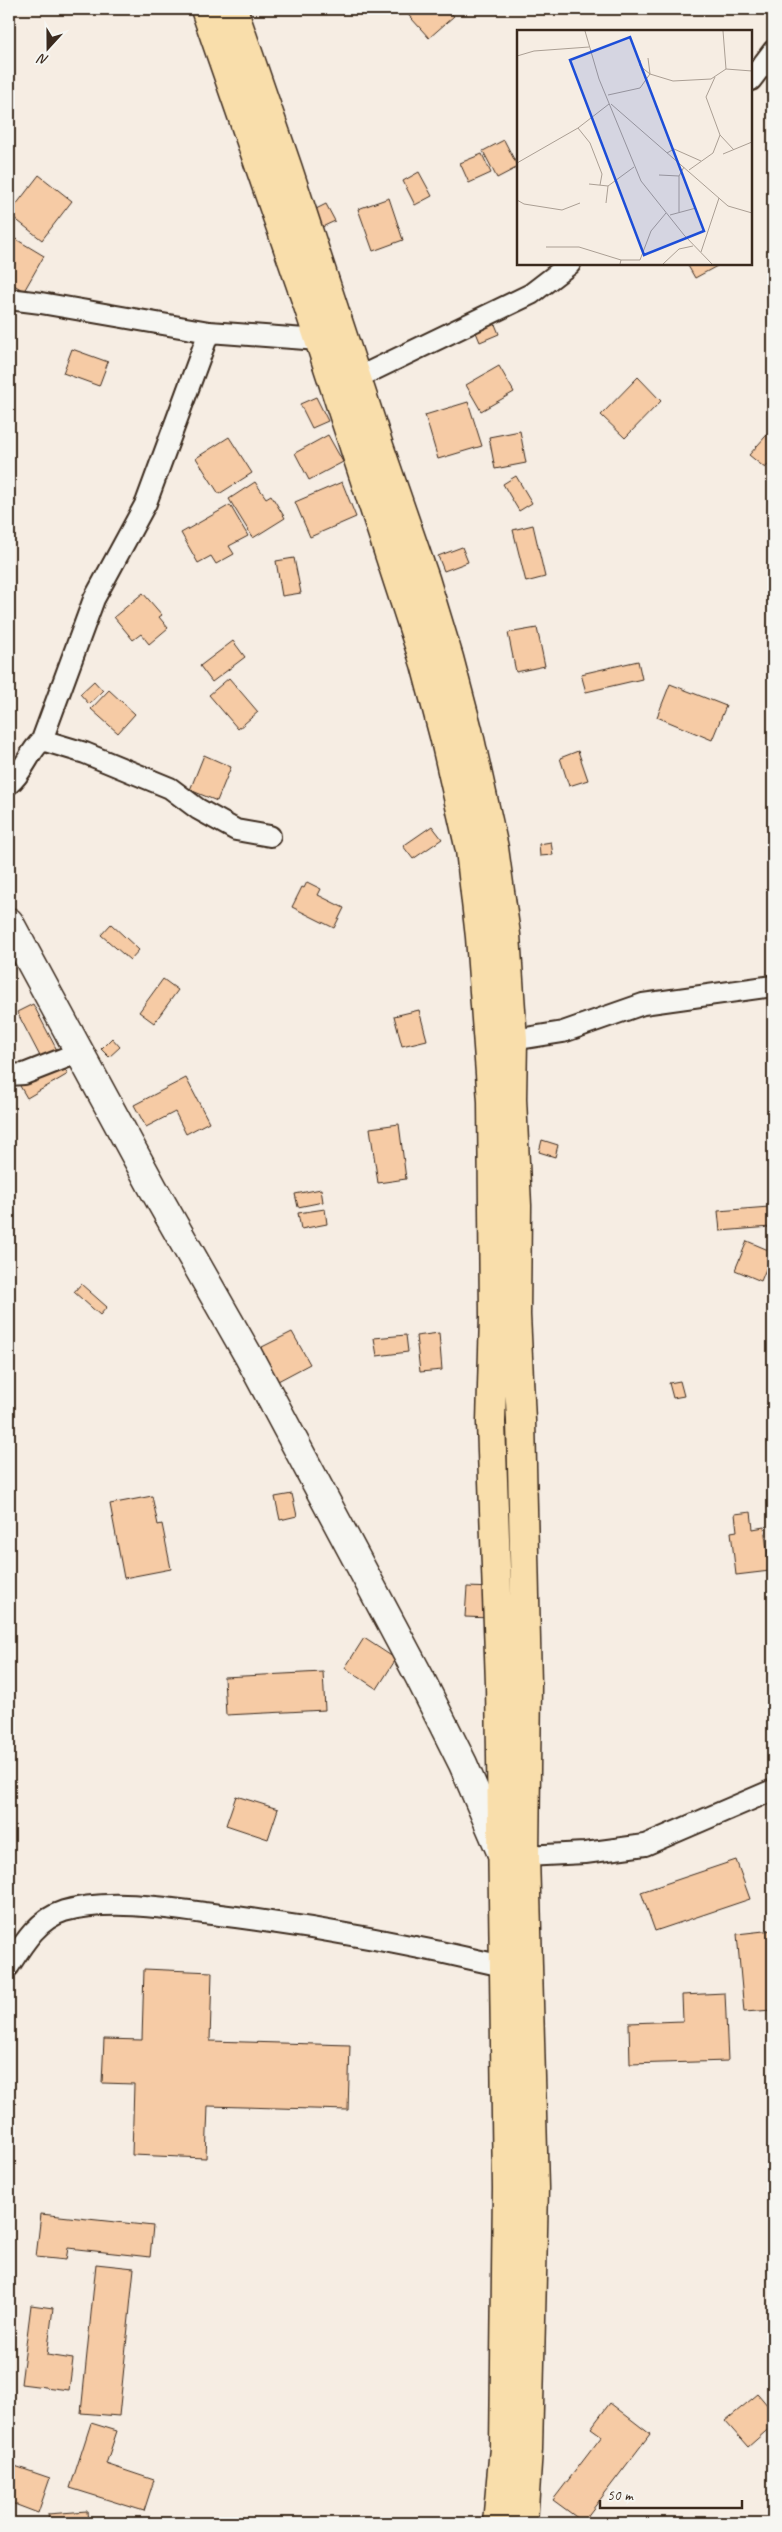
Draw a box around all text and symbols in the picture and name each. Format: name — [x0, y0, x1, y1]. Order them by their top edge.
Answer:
north arrow — [22, 22, 72, 72]
inset map — [517, 30, 752, 265]
text: N — [34, 49, 51, 69]
scale bar — [600, 2477, 742, 2509]
text: 50 m — [607, 2486, 634, 2505]

